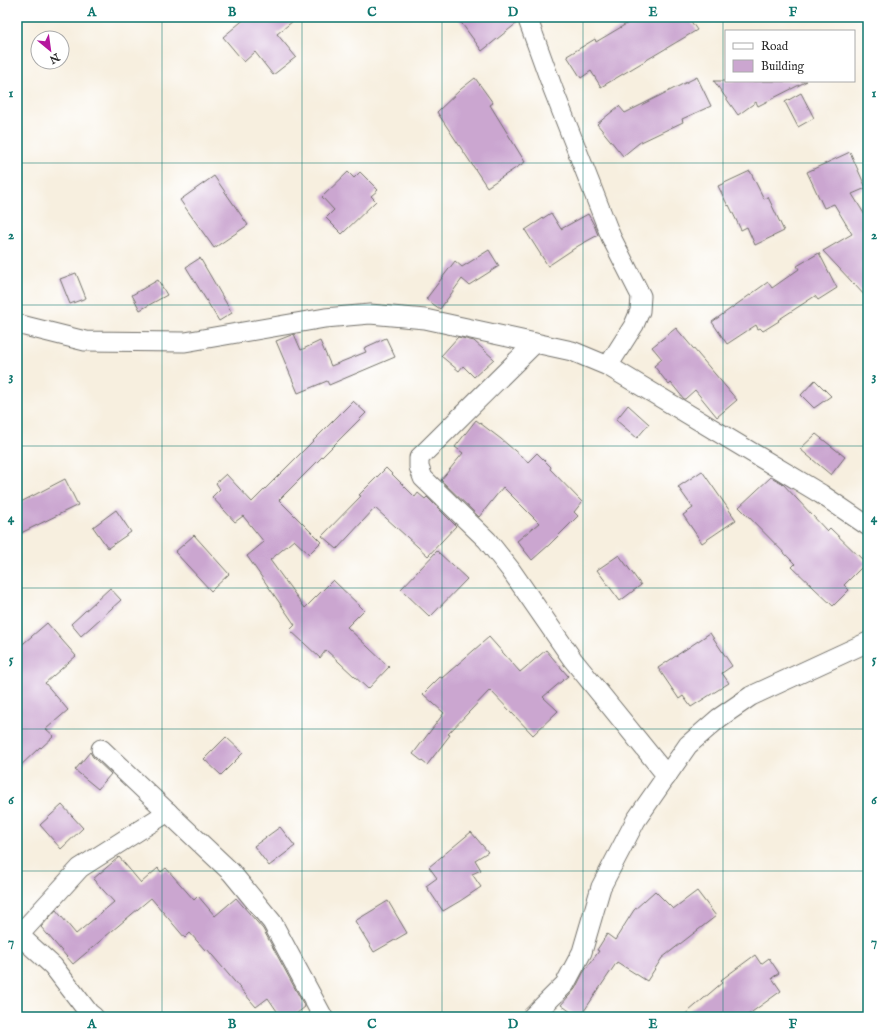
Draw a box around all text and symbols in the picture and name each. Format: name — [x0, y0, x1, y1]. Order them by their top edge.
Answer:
text: A — [87, 4, 98, 21]
text: B — [228, 4, 237, 21]
text: C — [367, 4, 377, 21]
text: D — [508, 4, 519, 21]
text: E — [648, 4, 658, 21]
text: F — [789, 4, 798, 21]
north arrow — [30, 30, 70, 70]
legend — [725, 30, 855, 82]
text: Road — [761, 39, 789, 54]
text: N — [46, 49, 63, 67]
text: Building — [761, 59, 805, 74]
text: 1 — [9, 85, 14, 102]
text: 1 — [872, 85, 877, 102]
text: 2 — [8, 227, 14, 244]
text: 2 — [871, 227, 877, 244]
text: 3 — [9, 368, 14, 385]
text: 3 — [872, 368, 877, 385]
text: 4 — [8, 510, 15, 527]
text: 4 — [871, 510, 878, 527]
text: 5 — [9, 651, 14, 668]
text: 5 — [872, 651, 877, 668]
text: 6 — [8, 792, 14, 809]
text: 6 — [871, 792, 877, 809]
text: 7 — [8, 934, 14, 951]
text: 7 — [871, 934, 877, 951]
text: A — [87, 1016, 98, 1033]
text: B — [228, 1016, 237, 1033]
text: C — [367, 1016, 377, 1033]
text: D — [508, 1016, 519, 1033]
text: E — [648, 1016, 658, 1033]
text: F — [789, 1016, 798, 1033]

